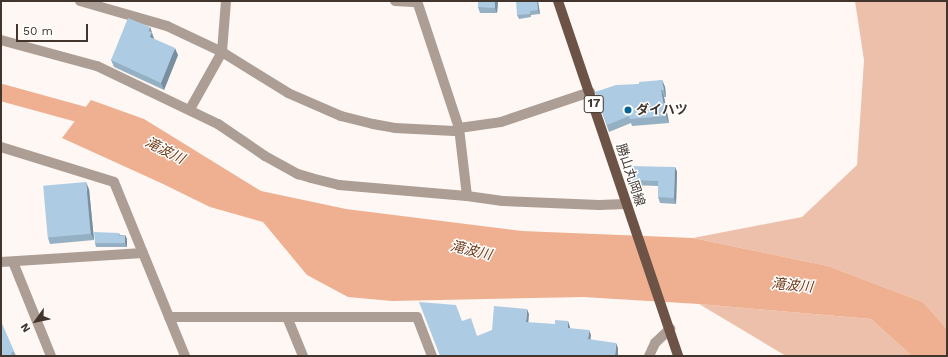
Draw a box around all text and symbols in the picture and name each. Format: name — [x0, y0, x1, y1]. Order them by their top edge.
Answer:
scale bar — [18, 16, 90, 42]
text: 50 m — [23, 24, 53, 38]
road number: 17 — [583, 94, 605, 114]
place label: ダイハツ — [636, 102, 688, 118]
marker: ダイハツ — [623, 105, 633, 115]
water label: 滝波川 — [142, 133, 188, 167]
street label: 勝山丸岡線 — [613, 142, 647, 208]
water label: 滝波川 — [449, 237, 493, 263]
water label: 滝波川 — [770, 275, 814, 295]
north arrow — [16, 301, 56, 341]
text: N — [18, 321, 33, 335]

